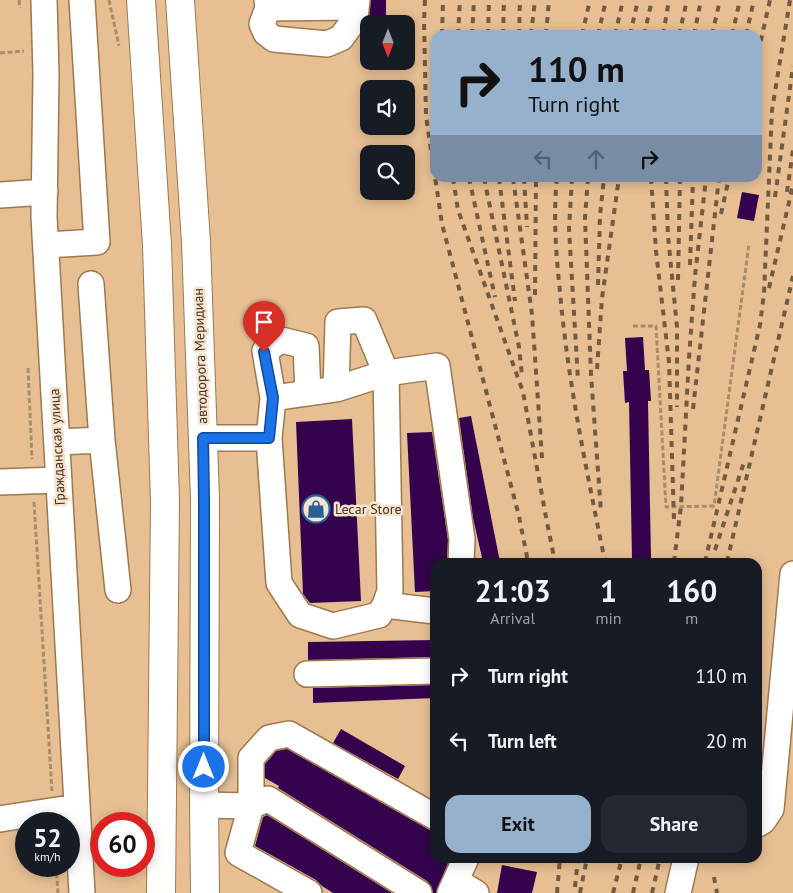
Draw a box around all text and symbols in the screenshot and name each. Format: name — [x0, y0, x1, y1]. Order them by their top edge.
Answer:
north arrow — [360, 15, 415, 70]
map controls — [360, 15, 415, 200]
text: 110 m — [528, 46, 625, 92]
icon: right — [445, 50, 510, 115]
button: sound — [360, 80, 415, 135]
text: Turn right — [528, 90, 620, 118]
button: search — [360, 145, 415, 200]
icon: left — [529, 145, 557, 173]
icon: ahead — [582, 145, 610, 173]
icon: right — [635, 145, 663, 173]
street label: автодорога Меридиан — [189, 288, 211, 424]
pin — [243, 301, 285, 352]
icon: arrive — [250, 308, 278, 336]
street label: Гражданская улица — [45, 388, 69, 506]
shop icon: Lecar Store — [301, 494, 331, 524]
place label: Lecar Store — [335, 500, 402, 518]
text: 21:03 — [475, 571, 551, 610]
text: 1 — [600, 571, 617, 610]
text: 160 — [666, 571, 717, 610]
text: Arrival — [490, 608, 535, 628]
text: min — [596, 608, 622, 628]
text: m — [685, 608, 698, 628]
icon: right — [445, 662, 473, 690]
text: Turn right — [488, 664, 568, 688]
text: 110 m — [695, 664, 747, 688]
icon: left — [445, 727, 473, 755]
text: Turn left — [488, 729, 557, 753]
text: 20 m — [706, 729, 747, 753]
position arrow — [177, 740, 229, 792]
button: Exit — [445, 795, 591, 853]
button: Share — [601, 795, 747, 853]
speed limit sign: 60 — [90, 812, 155, 877]
text: 52 — [33, 822, 62, 854]
text: km/h — [34, 849, 61, 864]

